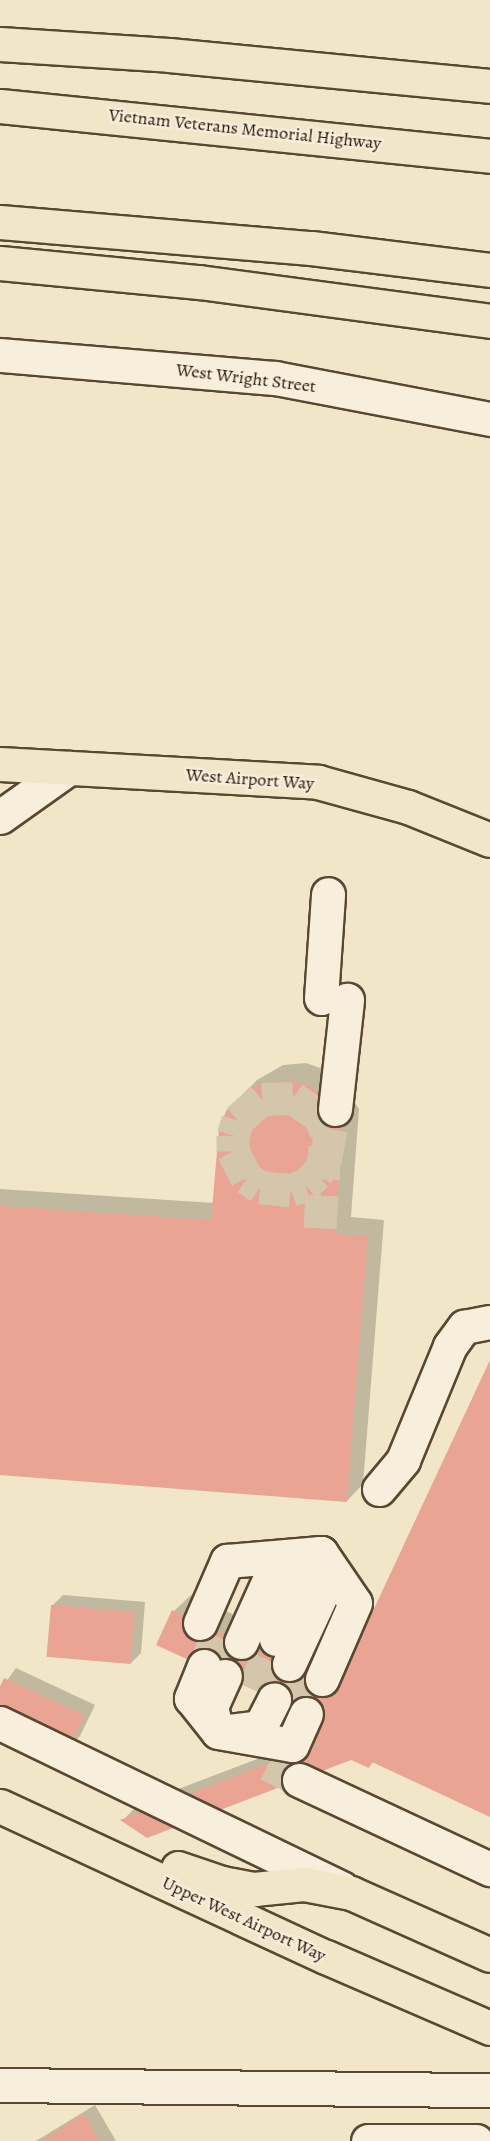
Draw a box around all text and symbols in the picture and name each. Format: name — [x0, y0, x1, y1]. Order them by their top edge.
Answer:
street label: Vietnam Veterans Memorial Highway — [108, 104, 382, 154]
street label: West Wright Street — [175, 359, 317, 397]
street label: West Airport Way — [185, 764, 315, 794]
street label: Upper West Airport Way — [159, 1872, 329, 1966]

